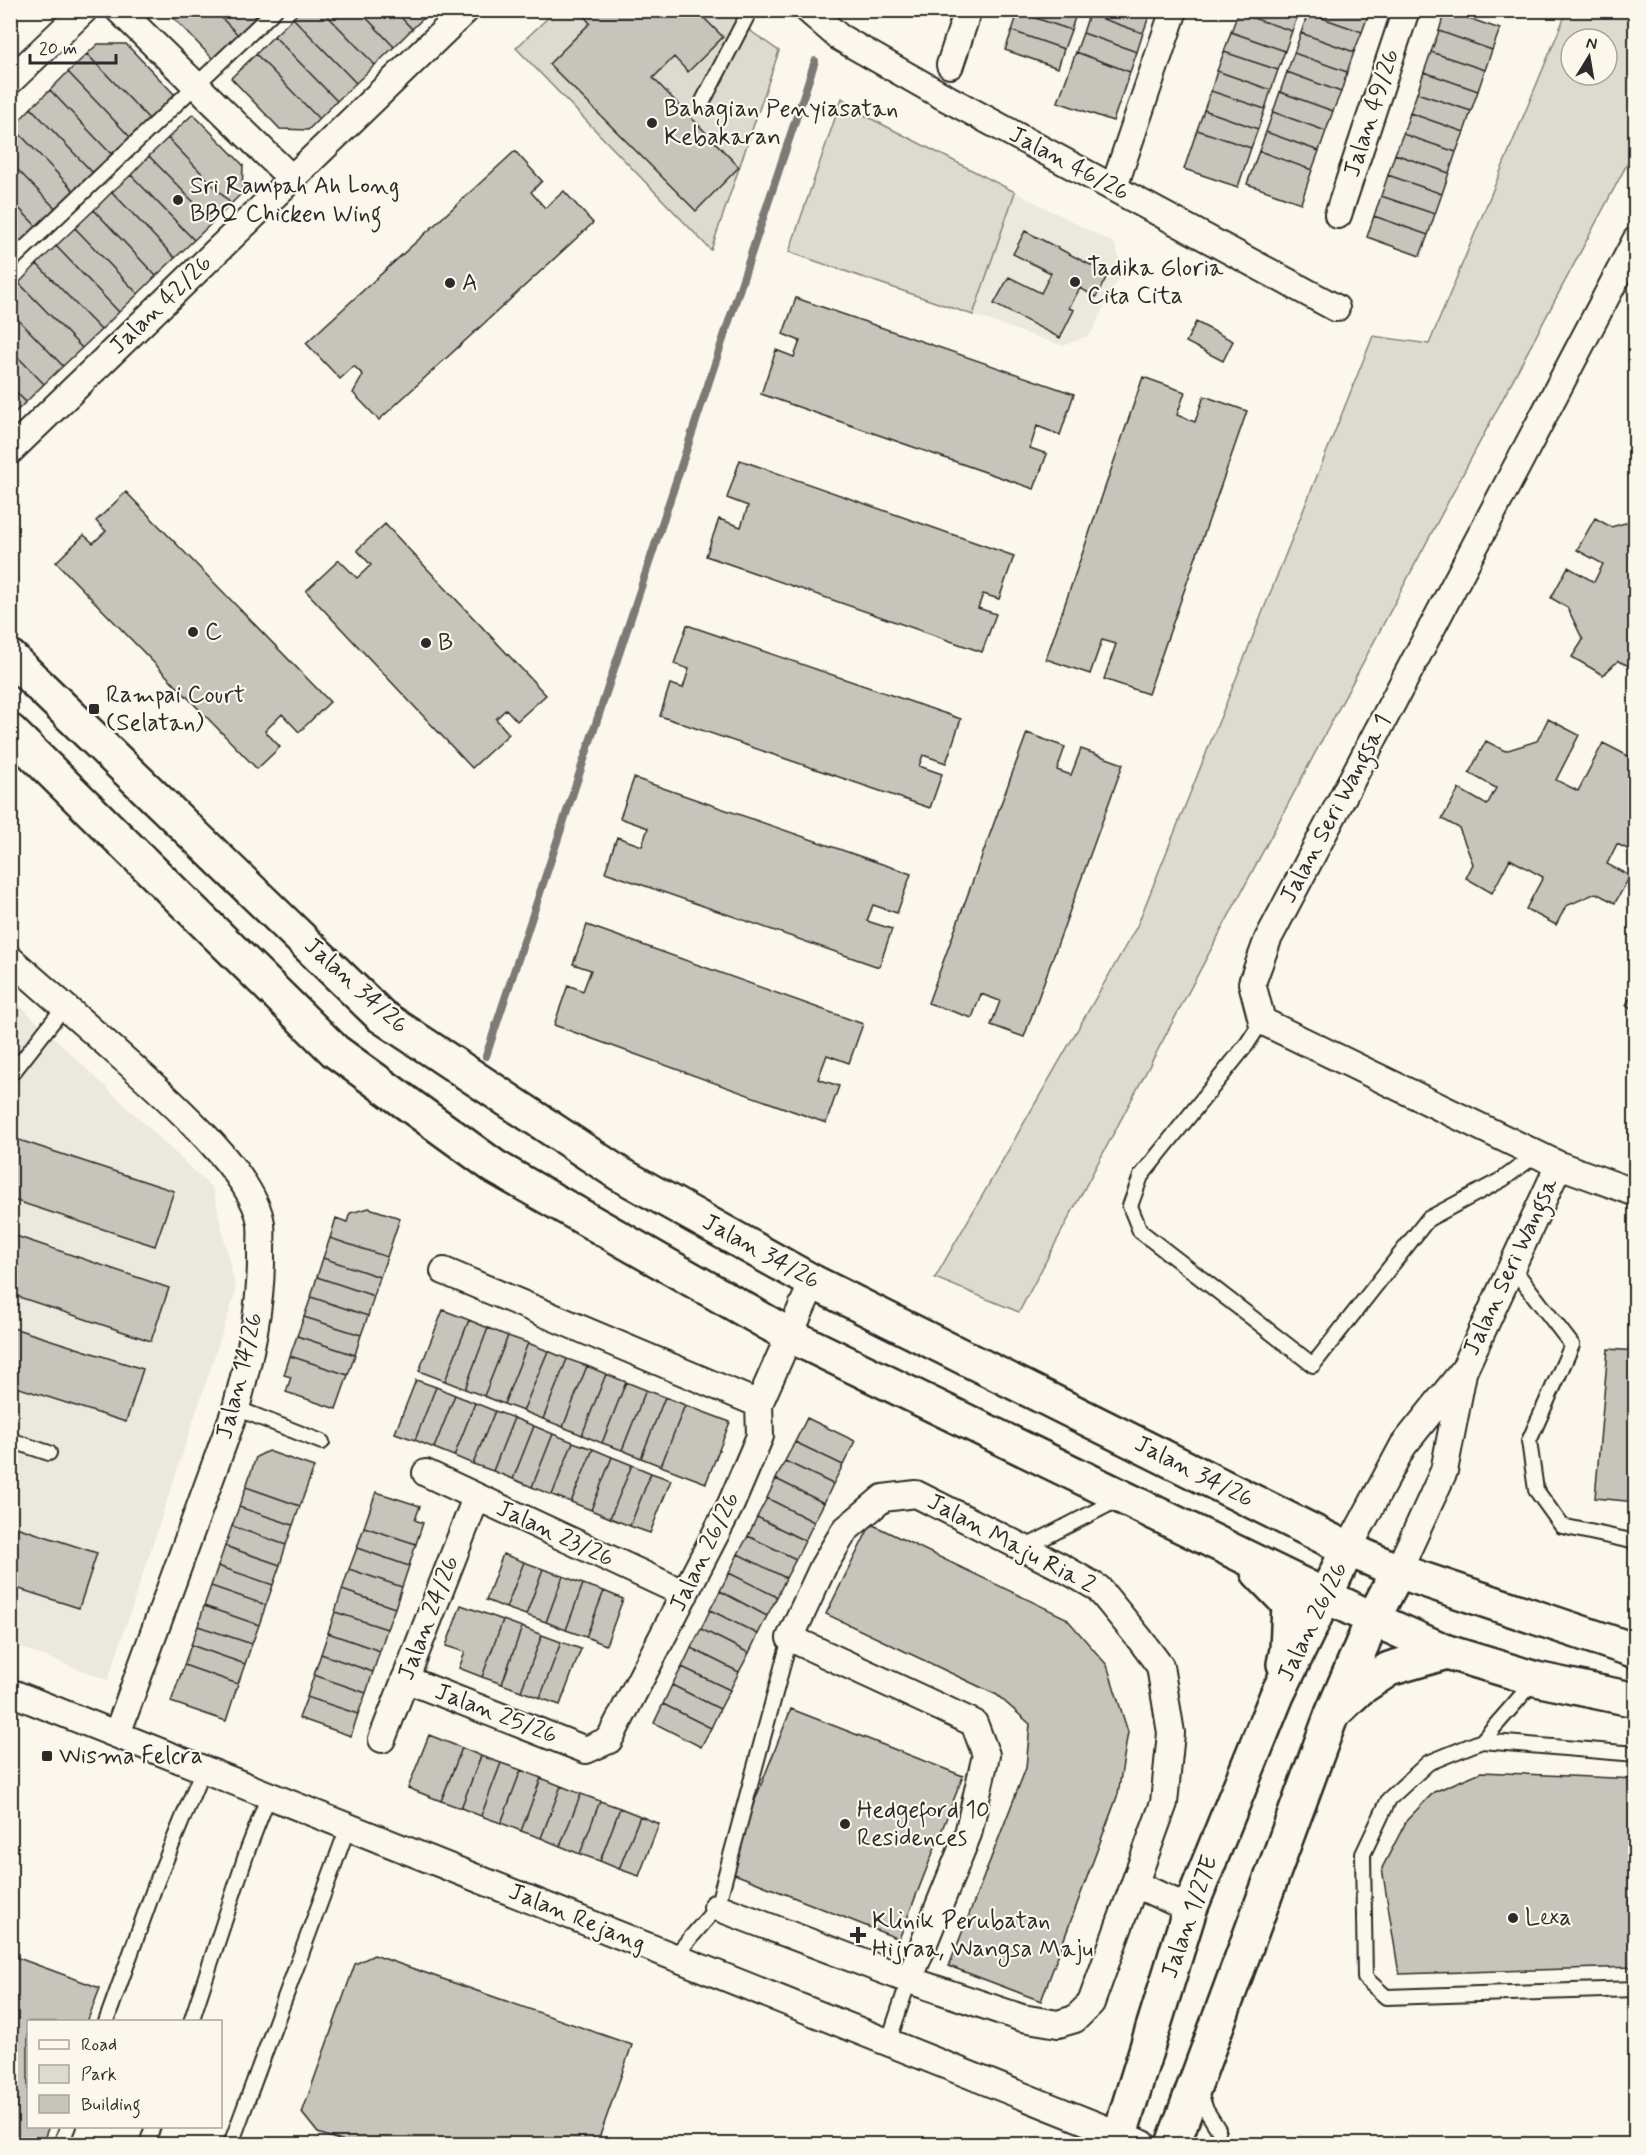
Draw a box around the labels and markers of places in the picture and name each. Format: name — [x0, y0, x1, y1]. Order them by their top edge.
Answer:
place label: Bahagian Penyiasatan Kebakaran — [664, 94, 898, 153]
marker: Bahagian Penyiasatan Kebakaran — [645, 116, 659, 130]
place label: Sri Rampah Ah Long BBQ Chicken Wing — [190, 171, 399, 233]
marker: Sri Rampah Ah Long BBQ Chicken Wing — [171, 193, 185, 207]
place label: Tadika Gloria Cita Cita — [1087, 253, 1224, 312]
place label: A — [462, 268, 478, 299]
marker: Tadika Gloria Cita Cita — [1068, 275, 1082, 289]
marker: A — [443, 276, 457, 290]
place label: C — [205, 617, 222, 648]
marker: C — [186, 625, 200, 639]
place label: B — [438, 628, 453, 659]
marker: B — [419, 636, 433, 650]
place label: Rampai Court (Selatan) — [106, 680, 245, 739]
marker: Rampai Court (Selatan) — [87, 702, 101, 716]
place label: Wisma Felcra — [59, 1741, 203, 1772]
marker: Wisma Felcra — [40, 1749, 54, 1763]
place label: Hedgeford 10 Residences — [857, 1795, 990, 1854]
marker: Hedgeford 10 Residences — [838, 1817, 852, 1831]
place label: Lexa — [1525, 1903, 1572, 1934]
place label: Klinik Perubatan Hijraa, Wangsa Maju — [872, 1906, 1093, 1967]
marker: Lexa — [1506, 1911, 1520, 1925]
marker: Klinik Perubatan Hijraa, Wangsa Maju — [849, 1926, 867, 1944]

